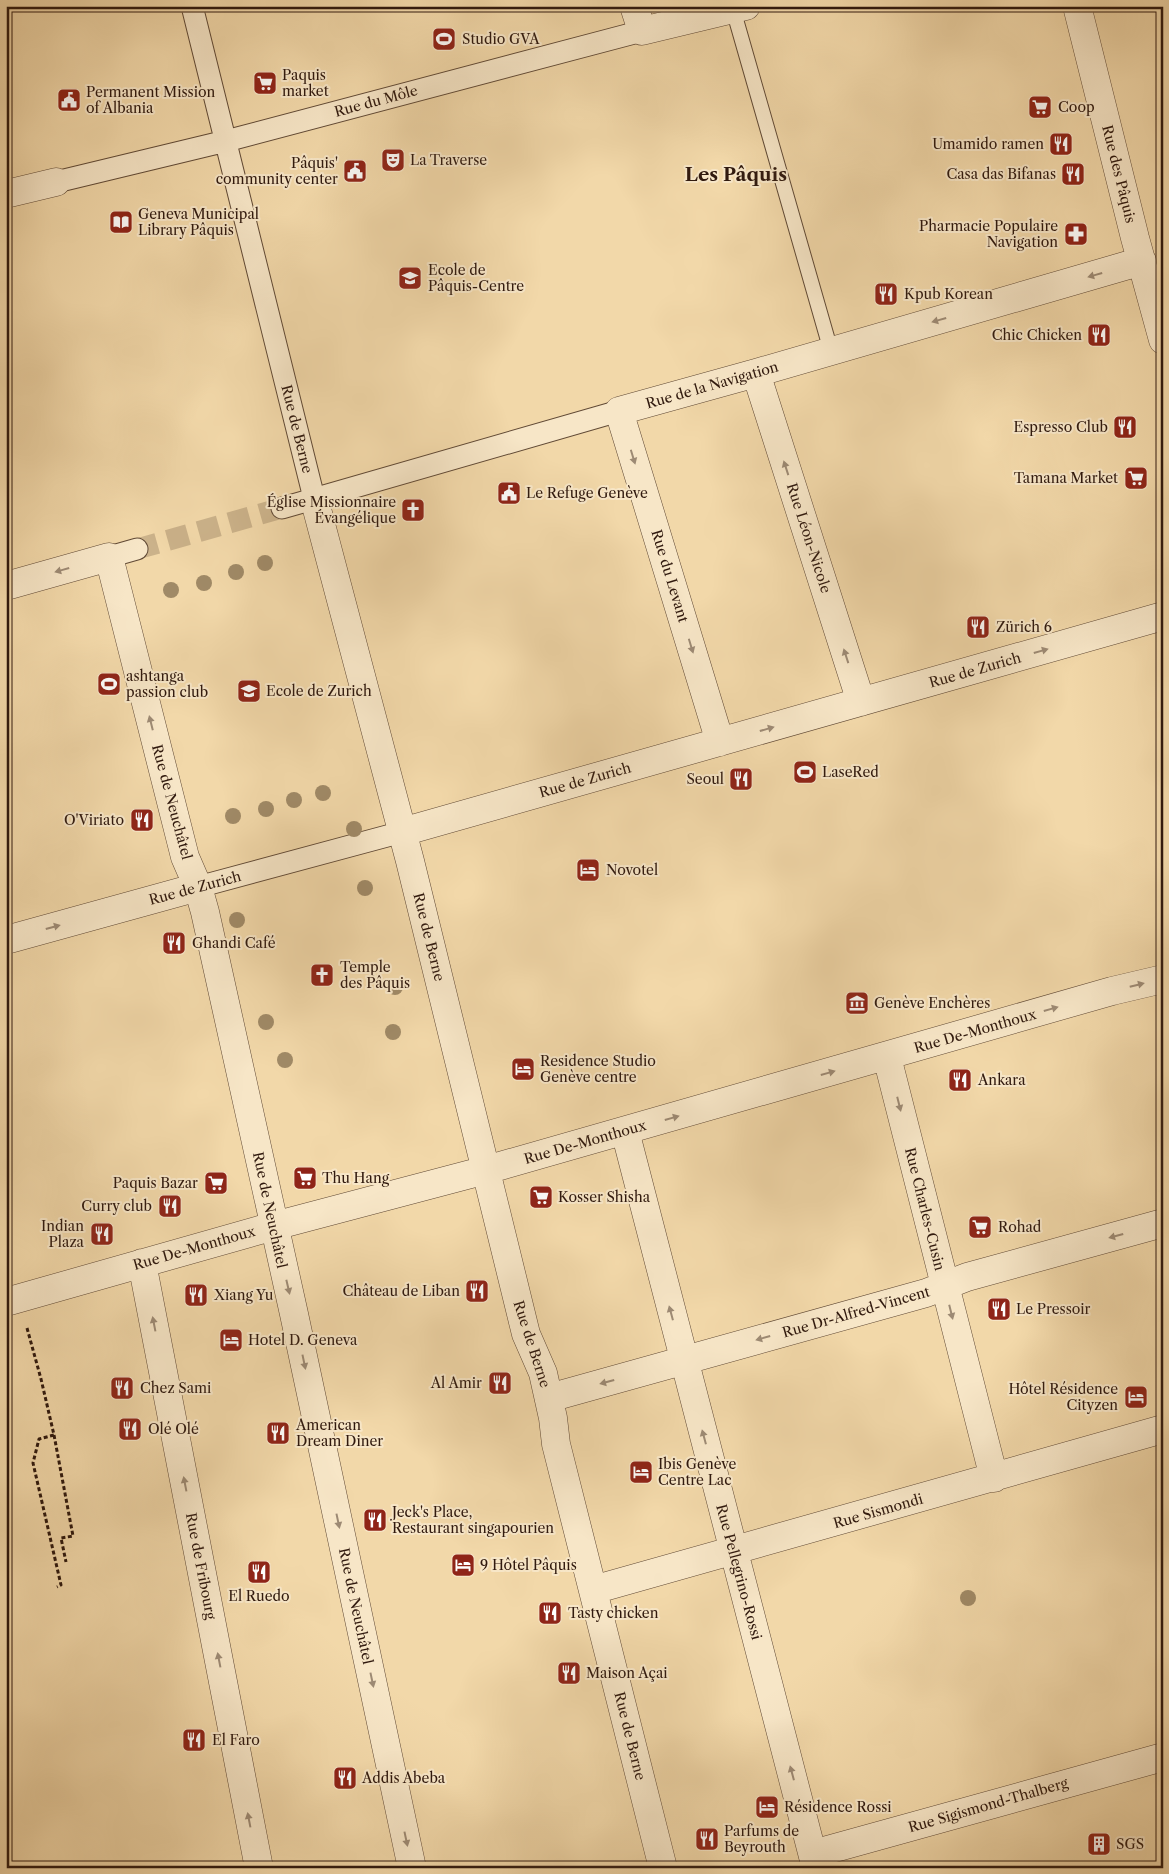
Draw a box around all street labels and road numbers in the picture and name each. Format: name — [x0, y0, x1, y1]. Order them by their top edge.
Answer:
street label: Rue du Môle — [332, 81, 420, 121]
street label: Rue des Pâquis — [1098, 123, 1140, 225]
street label: Rue de la Navigation — [644, 357, 781, 413]
street label: Rue de Berne — [277, 383, 317, 475]
street label: Rue Léon-Nicole — [783, 481, 835, 595]
street label: Rue du Levant — [647, 527, 693, 625]
street label: Rue de Zurich — [927, 648, 1023, 692]
street label: Rue de Neuchâtel — [148, 742, 196, 862]
street label: Rue de Zurich — [537, 758, 633, 802]
street label: Rue de Zurich — [147, 867, 243, 909]
street label: Rue de Berne — [409, 891, 449, 983]
street label: Rue De-Monthoux — [912, 1005, 1039, 1057]
street label: Rue De-Monthoux — [522, 1116, 649, 1168]
street label: Rue Charles-Cusin — [901, 1146, 949, 1273]
street label: Rue de Neuchâtel — [249, 1150, 291, 1270]
street label: Rue De-Monthoux — [131, 1222, 258, 1274]
street label: Rue Dr-Alfred-Vincent — [780, 1282, 932, 1342]
street label: Rue de Berne — [509, 1298, 555, 1390]
street label: Rue Sismondi — [831, 1490, 925, 1532]
street label: Rue Pellegrino-Rossi — [712, 1502, 766, 1642]
street label: Rue de Fribourg — [182, 1511, 220, 1622]
street label: Rue de Neuchâtel — [335, 1546, 377, 1666]
street label: Rue de Berne — [610, 1690, 650, 1782]
street label: Rue Sigismond-Thalberg — [906, 1773, 1071, 1836]

